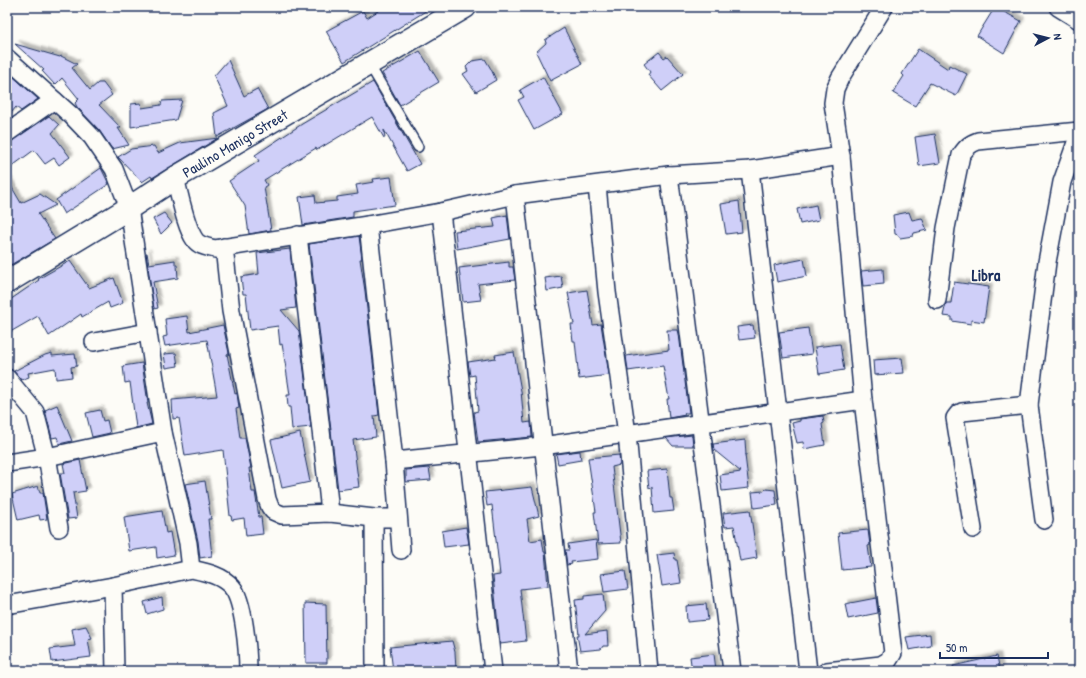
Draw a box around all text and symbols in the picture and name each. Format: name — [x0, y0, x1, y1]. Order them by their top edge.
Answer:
north arrow — [1028, 18, 1068, 58]
text: N — [1051, 33, 1065, 41]
street label: Paulino Manigo Street — [178, 103, 292, 182]
district label: Libra — [972, 264, 1001, 286]
scale bar — [940, 634, 1048, 660]
text: 50 m — [946, 639, 967, 656]

